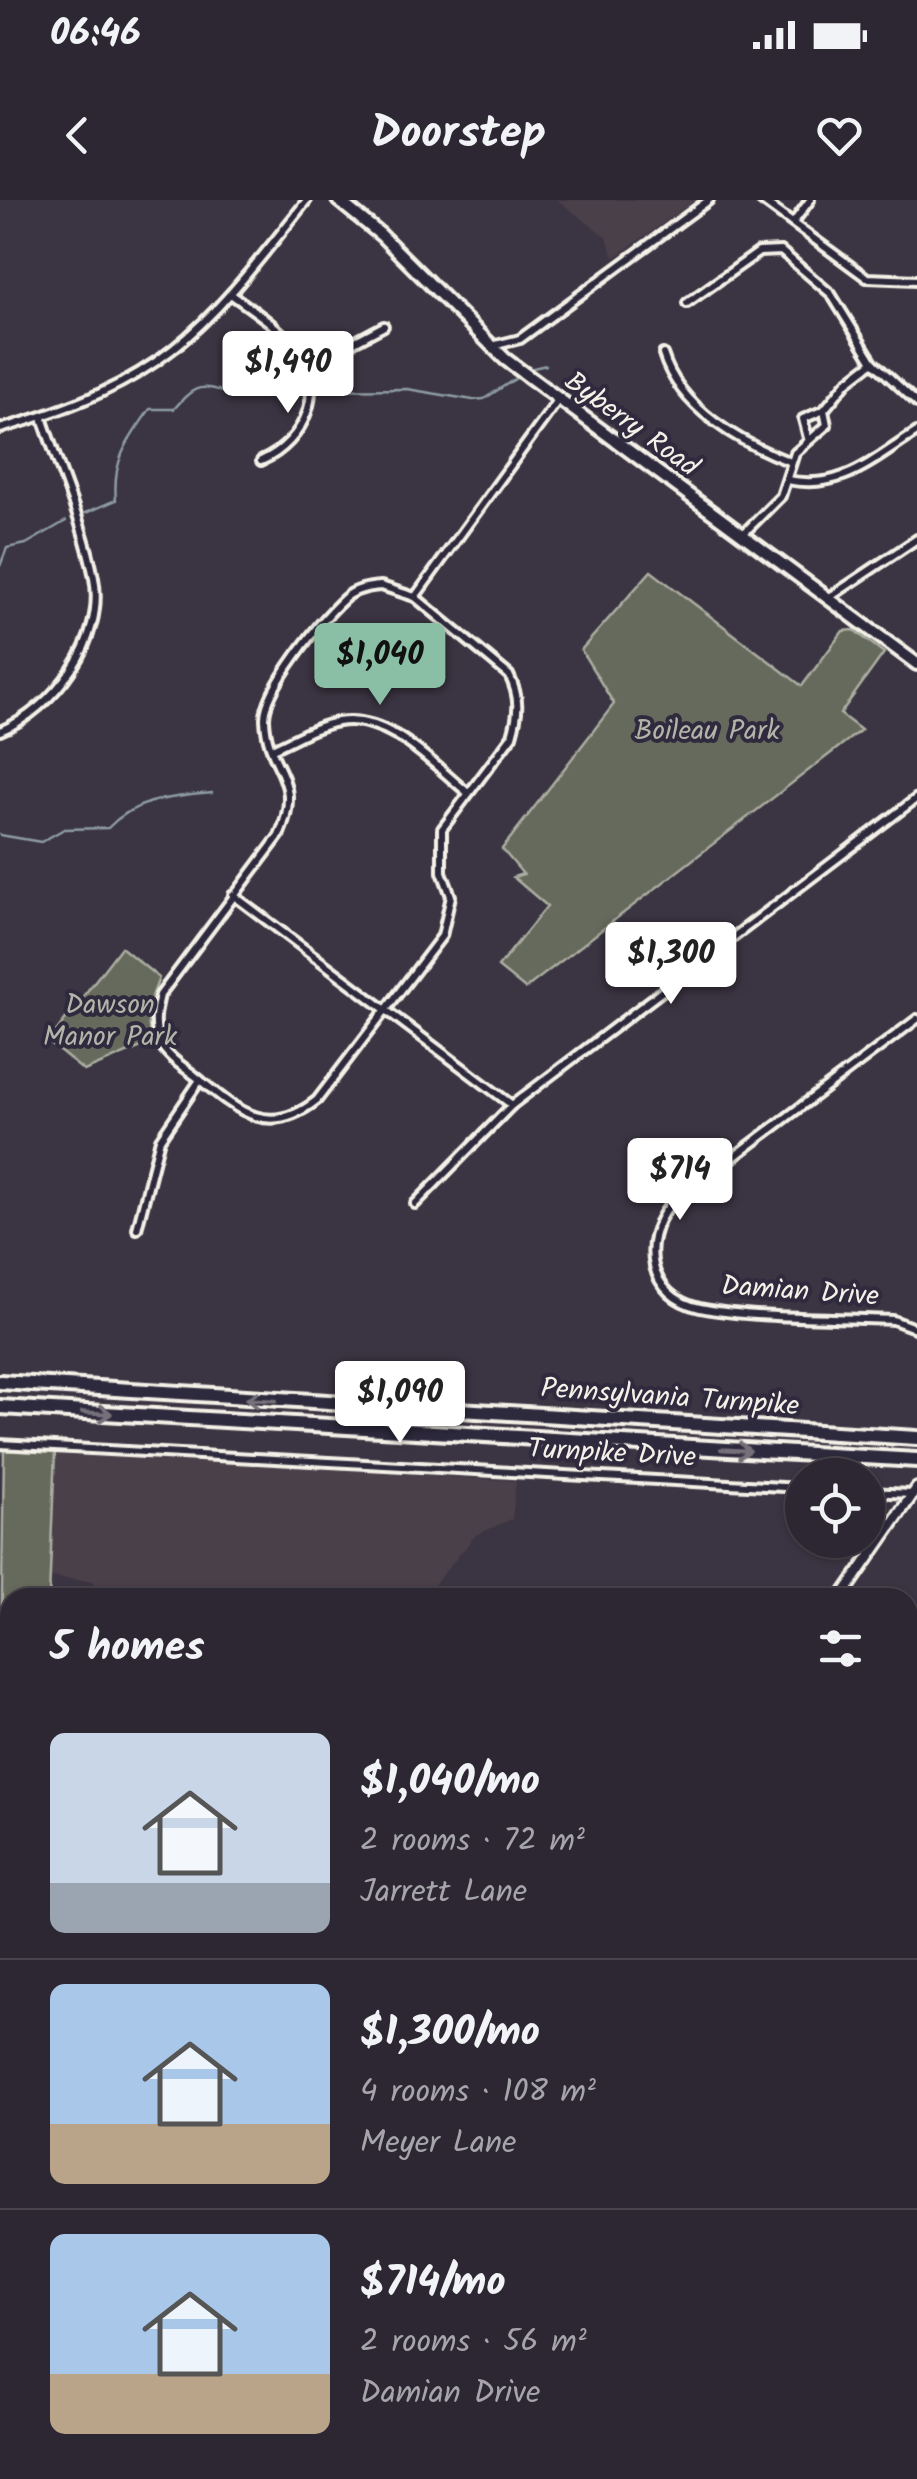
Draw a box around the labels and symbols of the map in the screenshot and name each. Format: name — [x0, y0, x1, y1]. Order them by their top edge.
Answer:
pin: $1,490 — [207, 331, 369, 416]
street label: Byberry Road — [554, 361, 709, 490]
pin: $1,040 — [299, 623, 461, 708]
park label: Boileau Park — [634, 709, 780, 754]
pin: $1,300 — [590, 922, 752, 1007]
park label: Dawson Manor Park — [43, 983, 178, 1060]
pin: $714 — [621, 1138, 739, 1223]
street label: Damian Drive — [720, 1264, 881, 1320]
pin: $1,090 — [319, 1361, 481, 1446]
street label: Pennsylvania Turnpike — [539, 1367, 801, 1430]
one-way arrow — [245, 1390, 277, 1409]
one-way arrow — [81, 1404, 113, 1423]
street label: Turnpike Drive — [527, 1427, 697, 1481]
one-way arrow — [720, 1441, 752, 1460]

